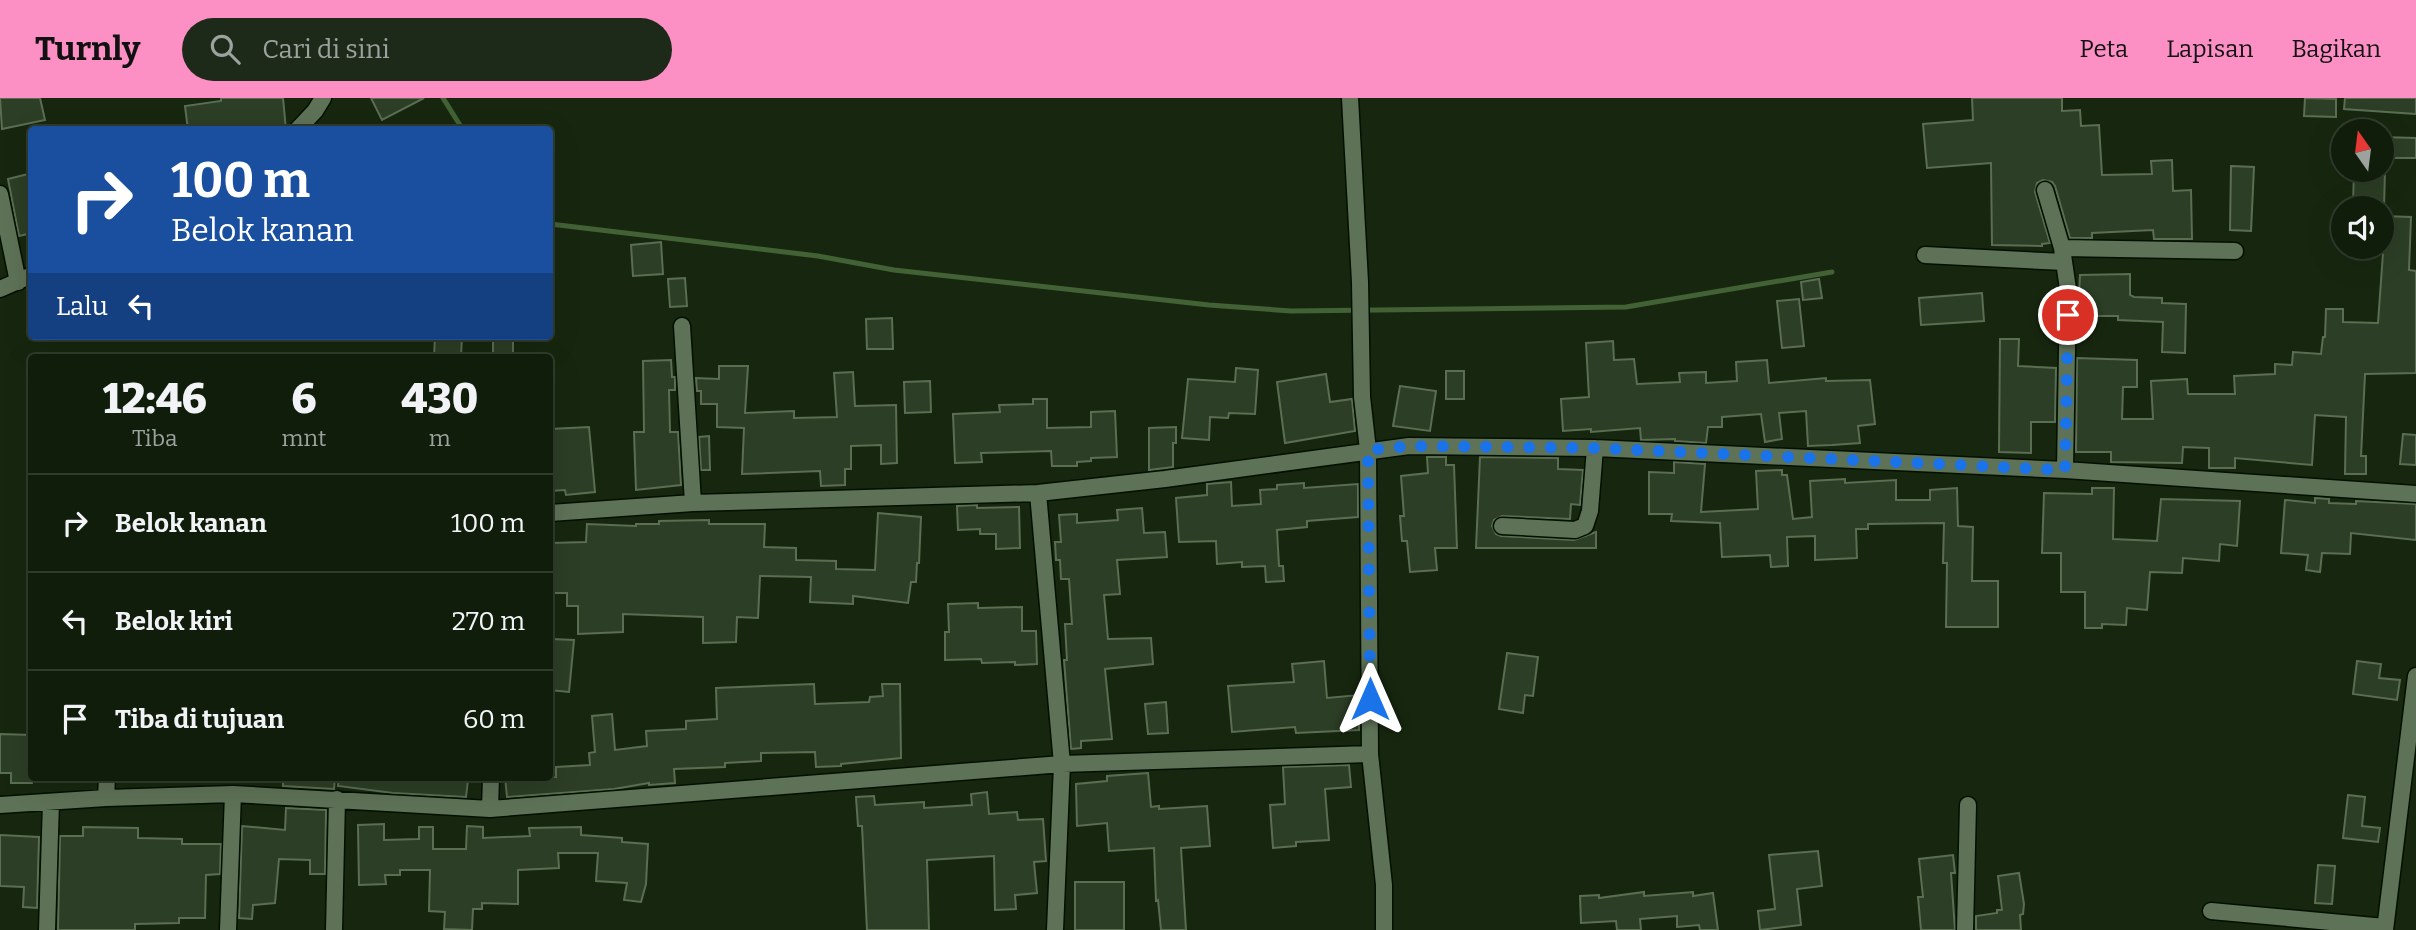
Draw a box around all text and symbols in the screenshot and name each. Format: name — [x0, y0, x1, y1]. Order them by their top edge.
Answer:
search box — [182, 18, 672, 81]
text: Turnly — [35, 29, 140, 69]
icon: search — [206, 30, 244, 68]
text: Cari di sini — [262, 34, 390, 65]
text: Peta — [2080, 35, 2128, 63]
text: Lapisan — [2166, 35, 2253, 63]
text: Bagikan — [2291, 35, 2381, 63]
north arrow — [2331, 119, 2394, 182]
map controls — [2331, 119, 2394, 259]
text: 100 m — [171, 151, 310, 210]
icon: right — [56, 154, 147, 245]
button: sound — [2331, 196, 2394, 259]
text: Belok kanan — [171, 211, 354, 249]
pin — [2038, 285, 2098, 345]
icon: left — [122, 287, 160, 325]
text: Lalu — [56, 291, 108, 322]
icon: arrive — [2049, 296, 2087, 334]
text: 12:46 — [103, 374, 207, 424]
text: 6 — [292, 374, 316, 424]
text: 430 — [401, 374, 478, 424]
text: Tiba — [132, 424, 178, 452]
text: mnt — [282, 424, 326, 452]
text: m — [429, 424, 451, 452]
icon: right — [56, 504, 94, 542]
text: Belok kanan — [115, 508, 267, 539]
text: 100 m — [451, 508, 525, 539]
icon: left — [56, 602, 94, 640]
text: Belok kiri — [115, 606, 233, 637]
text: 270 m — [452, 606, 525, 637]
position arrow — [1333, 662, 1407, 736]
icon: arrive — [56, 700, 94, 738]
text: Tiba di tujuan — [115, 704, 284, 735]
text: 60 m — [463, 704, 525, 735]

